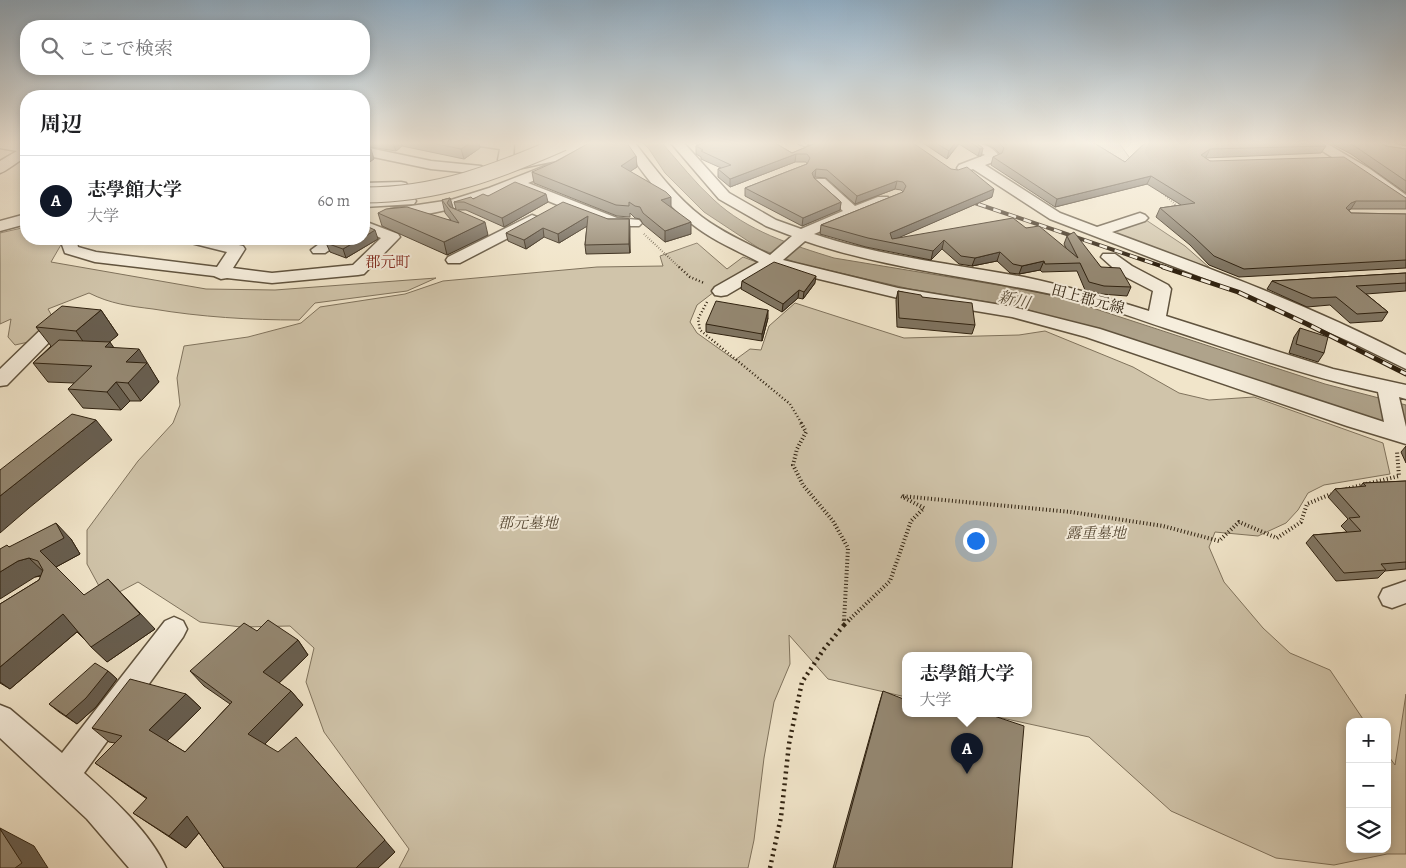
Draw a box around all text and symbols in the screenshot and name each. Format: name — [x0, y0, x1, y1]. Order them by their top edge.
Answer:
search box — [20, 20, 370, 75]
icon: search — [38, 34, 66, 62]
text: ここで検索 — [78, 36, 173, 62]
text: 周辺 — [40, 110, 82, 138]
text: 志學館大学 — [87, 177, 182, 203]
text: A — [51, 190, 61, 212]
text: 60 m — [318, 190, 350, 212]
text: 大学 — [87, 205, 119, 227]
district label: 郡元町 — [365, 252, 411, 272]
street label: 田上郡元線 — [1049, 280, 1127, 318]
water label: 新川 — [996, 286, 1034, 315]
park label: 郡元墓地 — [498, 513, 560, 533]
park label: 露重墓地 — [1066, 523, 1128, 543]
your location — [963, 528, 989, 554]
popup — [902, 652, 1032, 717]
text: 志學館大学 — [919, 661, 1015, 687]
text: 大学 — [919, 689, 952, 711]
map controls — [1346, 718, 1391, 853]
button: + — [1346, 718, 1391, 763]
pin: A — [951, 733, 983, 774]
button: − — [1346, 763, 1391, 808]
button: layers — [1346, 808, 1391, 853]

